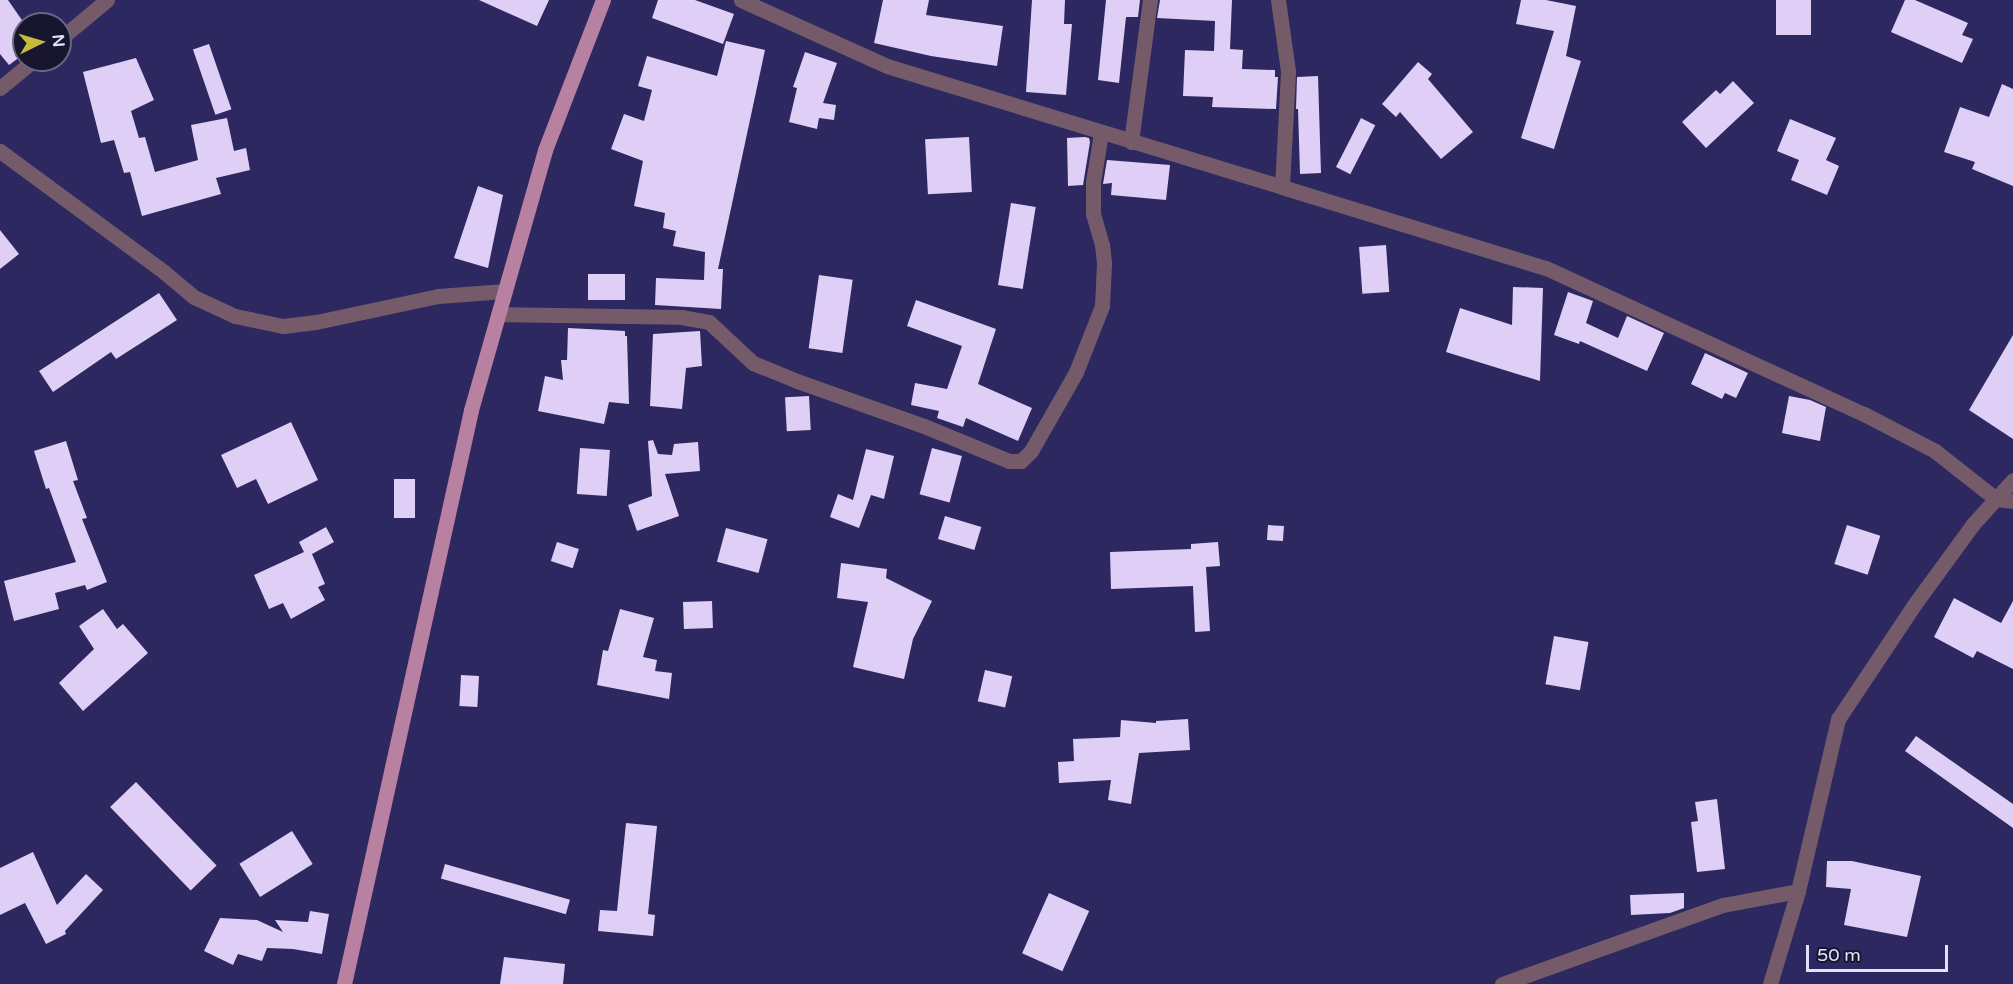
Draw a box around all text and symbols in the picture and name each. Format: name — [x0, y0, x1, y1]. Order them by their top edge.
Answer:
north arrow — [12, 12, 72, 72]
text: N — [47, 33, 68, 48]
scale bar — [1809, 933, 1952, 971]
text: 50 m — [1817, 944, 1861, 966]

